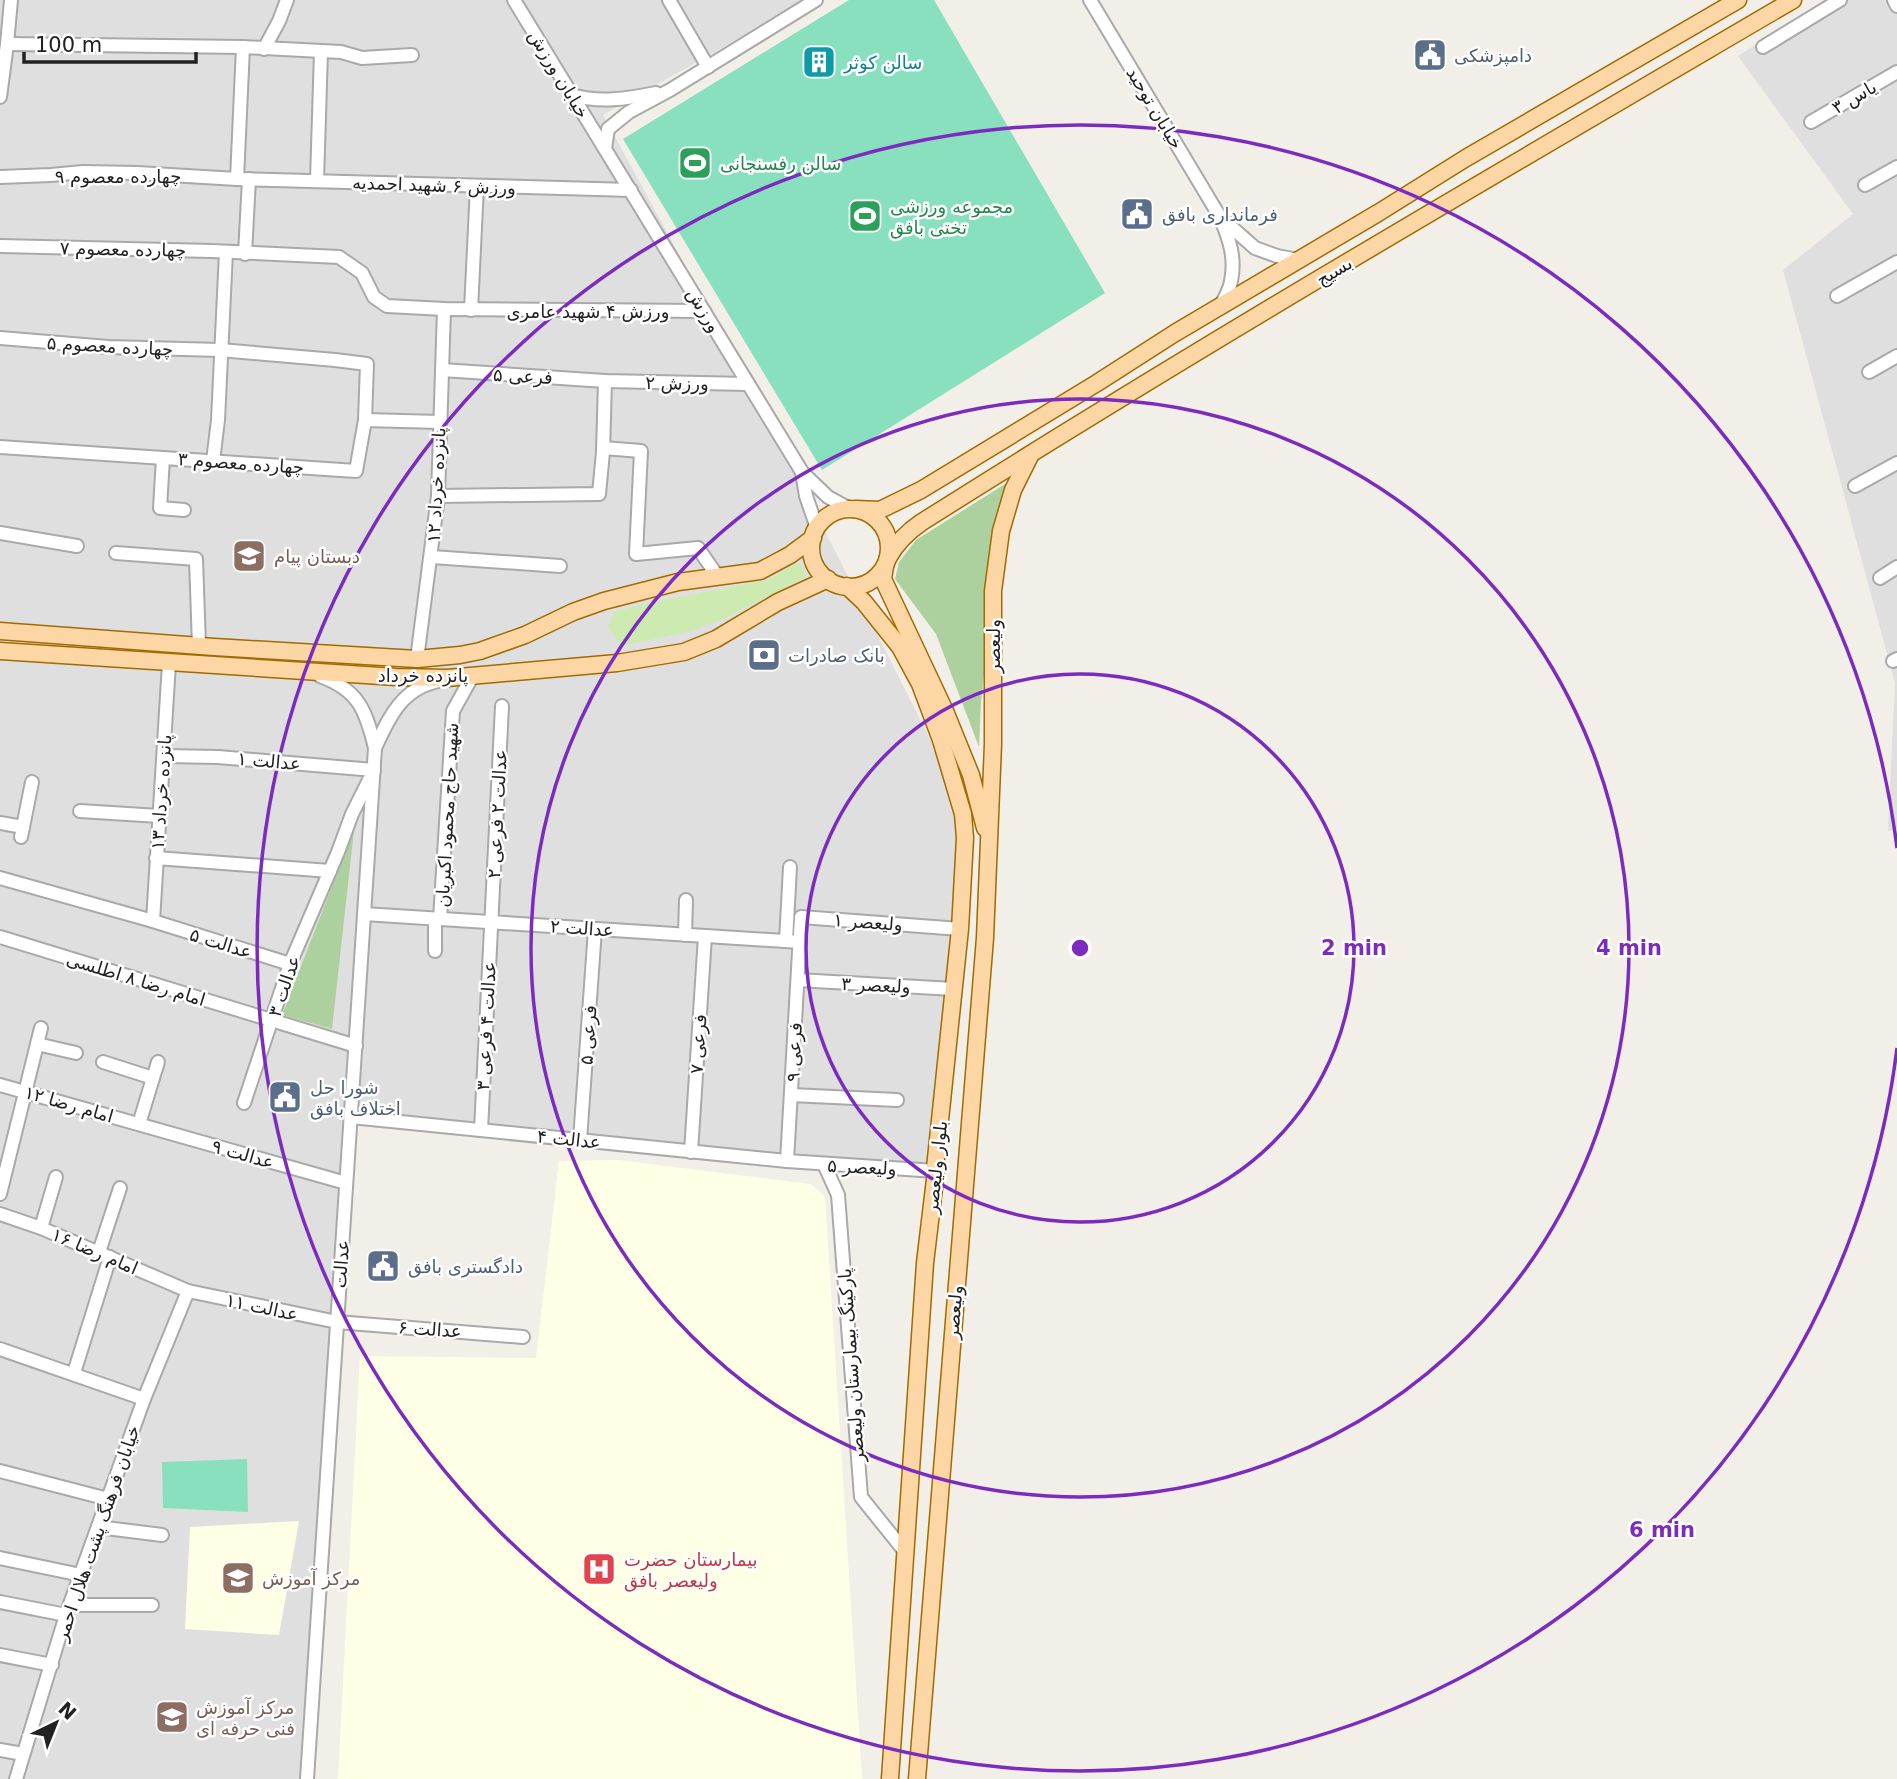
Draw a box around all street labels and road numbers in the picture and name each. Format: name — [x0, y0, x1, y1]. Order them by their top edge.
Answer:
street label: خیابان ورزش — [524, 26, 594, 123]
street label: خیابان توحید — [1122, 63, 1188, 153]
street label: یاس ۳ — [1828, 76, 1880, 118]
street label: چهارده معصوم ۹ — [55, 166, 181, 188]
street label: ورزش ۶ شهید احمدیه — [352, 172, 516, 199]
street label: چهارده معصوم ۷ — [60, 237, 186, 262]
street label: بسیج — [1312, 252, 1356, 291]
street label: ورزش — [682, 284, 725, 337]
street label: ورزش ۴ شهید عامری — [506, 301, 670, 323]
street label: چهارده معصوم ۵ — [46, 332, 174, 361]
street label: فرعی ۵ — [493, 364, 553, 389]
street label: ورزش ۲ — [645, 372, 709, 395]
street label: پانزده خرداد ۱۲ — [422, 427, 451, 543]
street label: چهارده معصوم ۳ — [177, 448, 305, 479]
street label: ولیعصر — [983, 619, 1005, 674]
street label: پانزده خرداد — [378, 665, 468, 687]
street label: شهید حاج محمود اکبریان — [432, 722, 463, 908]
street label: پانزده خرداد ۱۳ — [146, 734, 177, 851]
street label: عدالت ۱ — [236, 748, 302, 774]
street label: عدالت ۲ فرعی ۲ — [483, 749, 512, 879]
street label: ولیعصر ۱ — [833, 909, 903, 936]
street label: عدالت ۲ — [549, 915, 615, 941]
street label: عدالت ۵ — [187, 924, 255, 962]
street label: امام رضا ۸ اطلسی — [64, 948, 208, 1010]
street label: عدالت ۳ — [264, 952, 304, 1020]
street label: عدالت ۴ فرعی ۳ — [472, 961, 501, 1091]
street label: ولیعصر ۳ — [841, 973, 911, 998]
street label: فرعی ۵ — [575, 1004, 602, 1066]
street label: فرعی ۷ — [685, 1013, 712, 1075]
street label: فرعی ۹ — [782, 1022, 807, 1082]
street label: امام رضا ۱۲ — [22, 1081, 116, 1127]
street label: بلوار ولیعصر — [921, 1119, 952, 1216]
street label: عدالت ۴ — [536, 1125, 602, 1153]
street label: عدالت ۹ — [209, 1135, 277, 1173]
street label: ولیعصر ۵ — [827, 1155, 897, 1180]
street label: امام رضا ۱۶ — [49, 1223, 141, 1279]
street label: عدالت — [329, 1239, 353, 1289]
street label: پارکینگ بیمارستان ولیعصر — [834, 1267, 869, 1464]
street label: ولیعصر — [941, 1284, 968, 1341]
street label: عدالت ۱۱ — [224, 1289, 300, 1325]
street label: عدالت ۶ — [397, 1316, 463, 1342]
street label: خیابان فرهنگ پشت هلال احمر — [50, 1422, 145, 1645]

